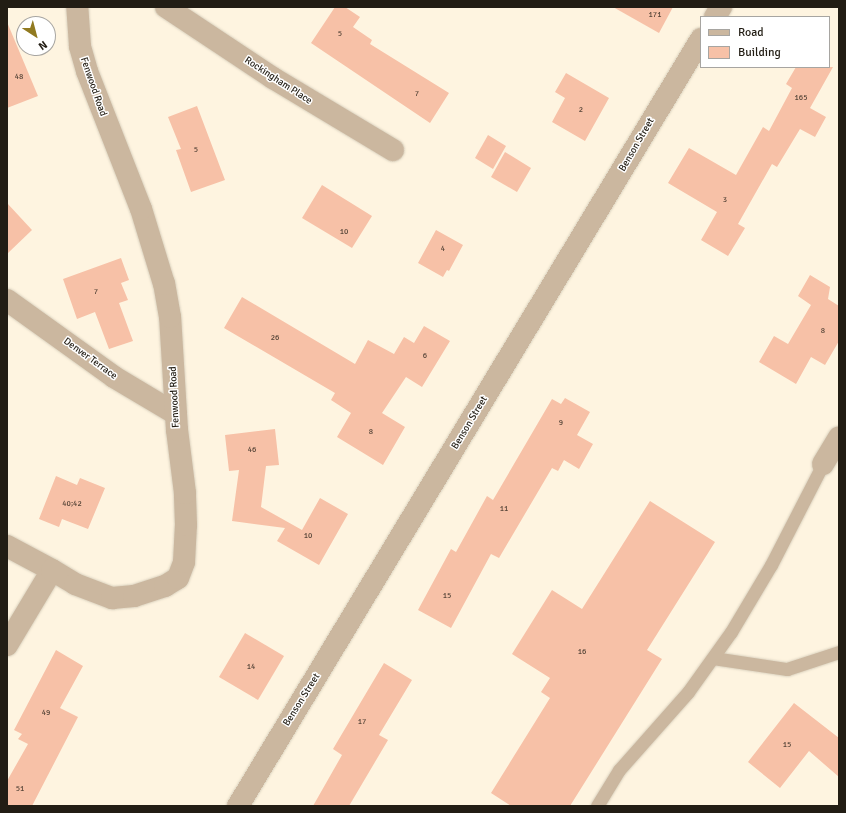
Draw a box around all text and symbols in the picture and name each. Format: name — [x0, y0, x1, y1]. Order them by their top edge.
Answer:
house number: 171 — [649, 10, 661, 20]
north arrow — [16, 16, 56, 56]
legend — [700, 16, 830, 68]
text: Road — [738, 25, 764, 40]
house number: 5 — [338, 29, 342, 39]
text: N — [36, 38, 50, 53]
text: Building — [738, 45, 781, 60]
street label: Rockingham Place — [242, 55, 314, 107]
street label: Fenwood Road — [77, 56, 109, 118]
house number: 48 — [15, 72, 23, 82]
house number: 7 — [415, 89, 419, 99]
house number: 165 — [795, 93, 807, 103]
house number: 2 — [579, 105, 583, 115]
street label: Benson Street — [617, 116, 657, 174]
house number: 5 — [194, 145, 198, 155]
house number: 3 — [723, 195, 727, 205]
house number: 10 — [340, 227, 348, 237]
house number: 4 — [441, 244, 445, 254]
house number: 7 — [94, 287, 98, 297]
house number: 8 — [821, 326, 825, 336]
house number: 26 — [271, 333, 279, 343]
street label: Denver Terrace — [61, 336, 119, 382]
house number: 6 — [423, 351, 427, 361]
street label: Fenwood Road — [167, 366, 183, 428]
street label: Benson Street — [449, 394, 491, 452]
house number: 9 — [559, 418, 563, 428]
house number: 8 — [369, 427, 373, 437]
house number: 46 — [248, 445, 256, 455]
house number: 40;42 — [62, 499, 82, 509]
house number: 11 — [500, 504, 508, 514]
house number: 10 — [304, 531, 312, 541]
house number: 15 — [443, 591, 451, 601]
house number: 16 — [578, 647, 586, 657]
house number: 14 — [247, 662, 255, 672]
street label: Benson Street — [281, 671, 323, 729]
house number: 49 — [42, 708, 50, 718]
house number: 17 — [358, 717, 366, 727]
house number: 15 — [783, 740, 791, 750]
house number: 51 — [16, 784, 24, 794]

